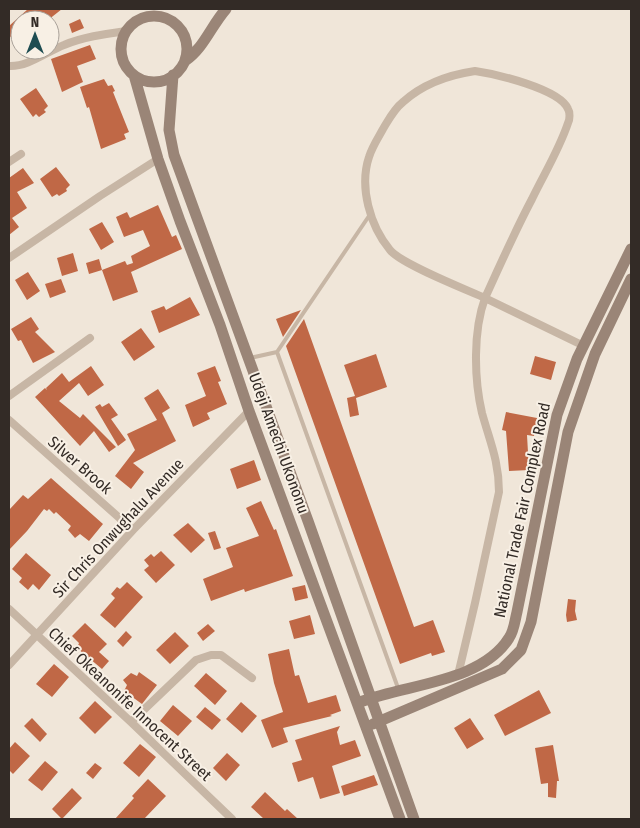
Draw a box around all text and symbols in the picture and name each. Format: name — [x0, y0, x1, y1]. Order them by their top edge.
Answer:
north arrow — [10, 10, 60, 60]
text: N — [31, 14, 39, 31]
street label: Udeji Amechi Ukononu — [245, 370, 313, 516]
street label: National Trade Fair Complex Road — [490, 401, 554, 619]
street label: Silver Brook — [44, 432, 116, 498]
street label: Sir Chris Onwughalu Avenue — [49, 454, 188, 602]
street label: Chief Okeanonife Innocent Street — [44, 623, 216, 785]

